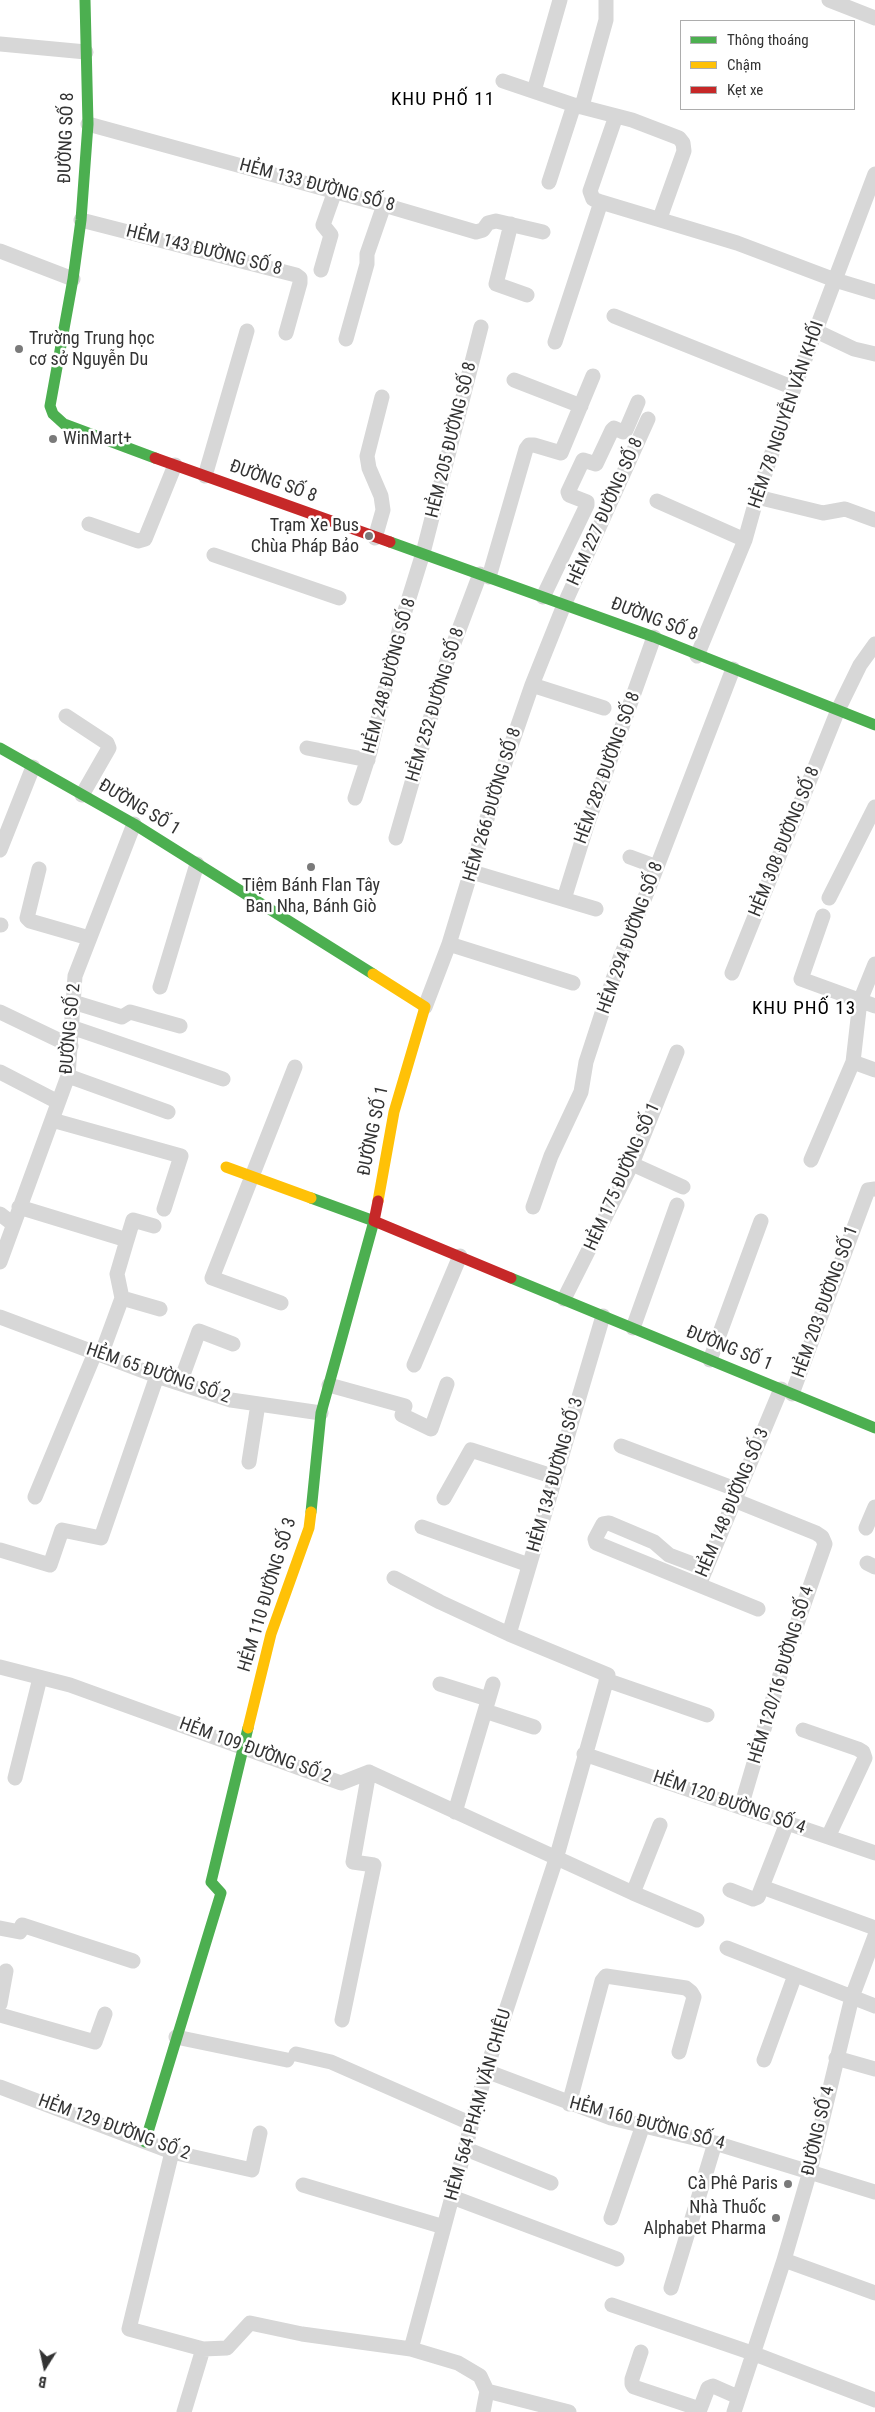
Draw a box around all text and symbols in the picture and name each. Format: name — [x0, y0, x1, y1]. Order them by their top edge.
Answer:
legend — [680, 20, 855, 110]
text: Thông thoáng — [727, 31, 809, 49]
text: Chậm — [727, 56, 761, 74]
text: Kẹt xe — [727, 81, 763, 99]
district label: KHU PHỐ 11 — [390, 89, 496, 111]
street label: ĐƯỜNG SỐ 8 — [55, 92, 79, 184]
street label: HẺM 133 ĐƯỜNG SỐ 8 — [237, 155, 397, 217]
street label: HẺM 143 ĐƯỜNG SỐ 8 — [124, 221, 284, 281]
street label: HẺM 78 NGUYỄN VĂN KHỐI — [745, 318, 829, 512]
place label: Trường Trung học cơ sở Nguyễn Du — [29, 328, 155, 370]
marker: Trường Trung học cơ sở Nguyễn Du — [13, 343, 25, 355]
street label: HẺM 205 ĐƯỜNG SỐ 8 — [422, 360, 482, 520]
place label: WinMart+ — [63, 428, 132, 450]
marker: WinMart+ — [47, 433, 59, 445]
street label: HẺM 227 ĐƯỜNG SỐ 8 — [564, 435, 648, 589]
street label: ĐƯỜNG SỐ 8 — [226, 456, 320, 508]
place label: Trạm Xe Bus Chùa Pháp Bảo — [251, 515, 359, 558]
marker: Trạm Xe Bus Chùa Pháp Bảo — [363, 530, 375, 542]
street label: ĐƯỜNG SỐ 8 — [608, 594, 700, 646]
street label: HẺM 248 ĐƯỜNG SỐ 8 — [359, 596, 421, 756]
street label: HẺM 252 ĐƯỜNG SỐ 8 — [402, 625, 470, 785]
street label: HẺM 282 ĐƯỜNG SỐ 8 — [571, 689, 645, 847]
street label: HẺM 266 ĐƯỜNG SỐ 8 — [459, 725, 527, 885]
street label: HẺM 308 ĐƯỜNG SỐ 8 — [745, 764, 825, 920]
street label: ĐƯỜNG SỐ 1 — [94, 775, 184, 841]
street label: HẺM 294 ĐƯỜNG SỐ 8 — [594, 859, 668, 1017]
marker: Tiệm Bánh Flan Tây Ban Nha, Bánh Giò — [305, 861, 317, 873]
place label: Tiệm Bánh Flan Tây Ban Nha, Bánh Giò — [242, 875, 380, 918]
street label: ĐƯỜNG SỐ 2 — [56, 983, 86, 1075]
district label: KHU PHỐ 13 — [751, 998, 857, 1020]
street label: ĐƯỜNG SỐ 1 — [354, 1084, 394, 1178]
street label: HẺM 175 ĐƯỜNG SỐ 1 — [581, 1100, 665, 1254]
street label: HẺM 203 ĐƯỜNG SỐ 1 — [789, 1223, 863, 1381]
street label: ĐƯỜNG SỐ 1 — [683, 1322, 775, 1376]
street label: HẺM 65 ĐƯỜNG SỐ 2 — [83, 1339, 233, 1409]
street label: HẺM 134 ĐƯỜNG SỐ 3 — [524, 1395, 588, 1555]
street label: HẺM 148 ĐƯỜNG SỐ 3 — [692, 1425, 774, 1581]
street label: HẺM 110 ĐƯỜNG SỐ 3 — [234, 1515, 302, 1675]
street label: HẺM 120/16 ĐƯỜNG SỐ 4 — [745, 1584, 819, 1766]
street label: HẺM 109 ĐƯỜNG SỐ 2 — [176, 1714, 334, 1788]
street label: HẺM 120 ĐƯỜNG SỐ 4 — [650, 1767, 808, 1839]
street label: HẺM 564 PHẠM VĂN CHIÊU — [441, 2007, 517, 2203]
street label: ĐƯỜNG SỐ 4 — [798, 2084, 840, 2178]
street label: HẺM 129 ĐƯỜNG SỐ 2 — [35, 2091, 193, 2165]
street label: HẺM 160 ĐƯỜNG SỐ 4 — [567, 2093, 727, 2155]
place label: Cà Phê Paris — [687, 2173, 778, 2195]
marker: Cà Phê Paris — [782, 2178, 794, 2190]
place label: Nhà Thuốc Alphabet Pharma — [644, 2197, 766, 2240]
marker: Nhà Thuốc Alphabet Pharma — [770, 2212, 782, 2224]
north arrow — [20, 2342, 70, 2392]
text: B — [37, 2373, 48, 2390]

